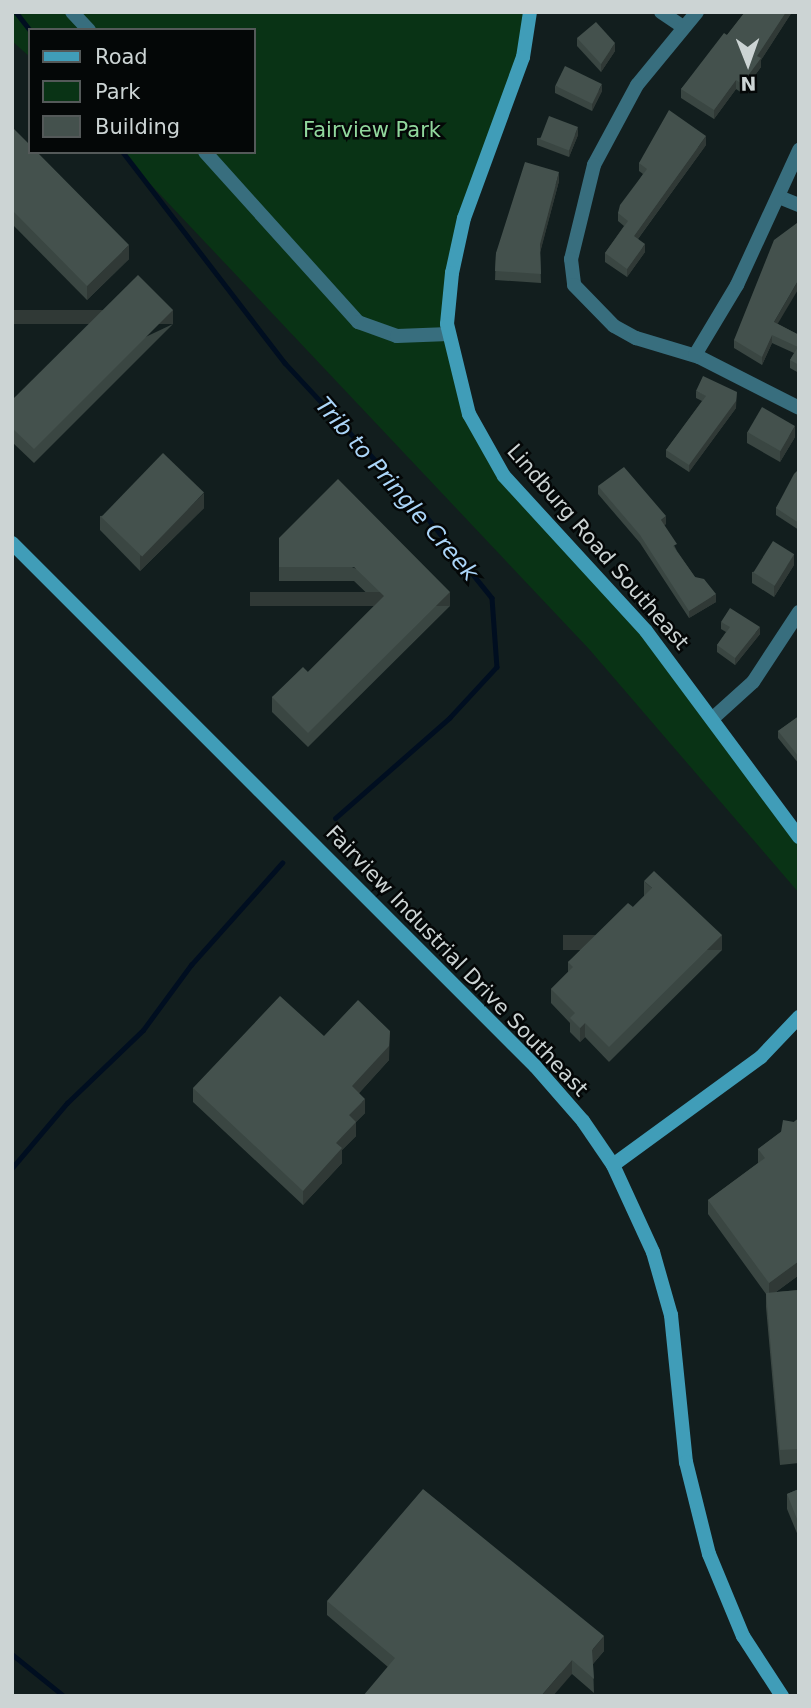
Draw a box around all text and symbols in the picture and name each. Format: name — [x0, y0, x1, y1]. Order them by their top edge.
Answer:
legend — [28, 28, 256, 154]
north arrow — [713, 28, 783, 98]
text: Road — [95, 45, 148, 69]
text: N — [740, 73, 757, 95]
text: Park — [95, 80, 140, 104]
text: Building — [95, 115, 180, 139]
park label: Fairview Park — [303, 117, 441, 143]
water label: Trib to Pringle Creek — [310, 392, 484, 586]
street label: Lindburg Road Southeast — [502, 439, 694, 655]
street label: Fairview Industrial Drive Southeast — [321, 820, 593, 1102]

